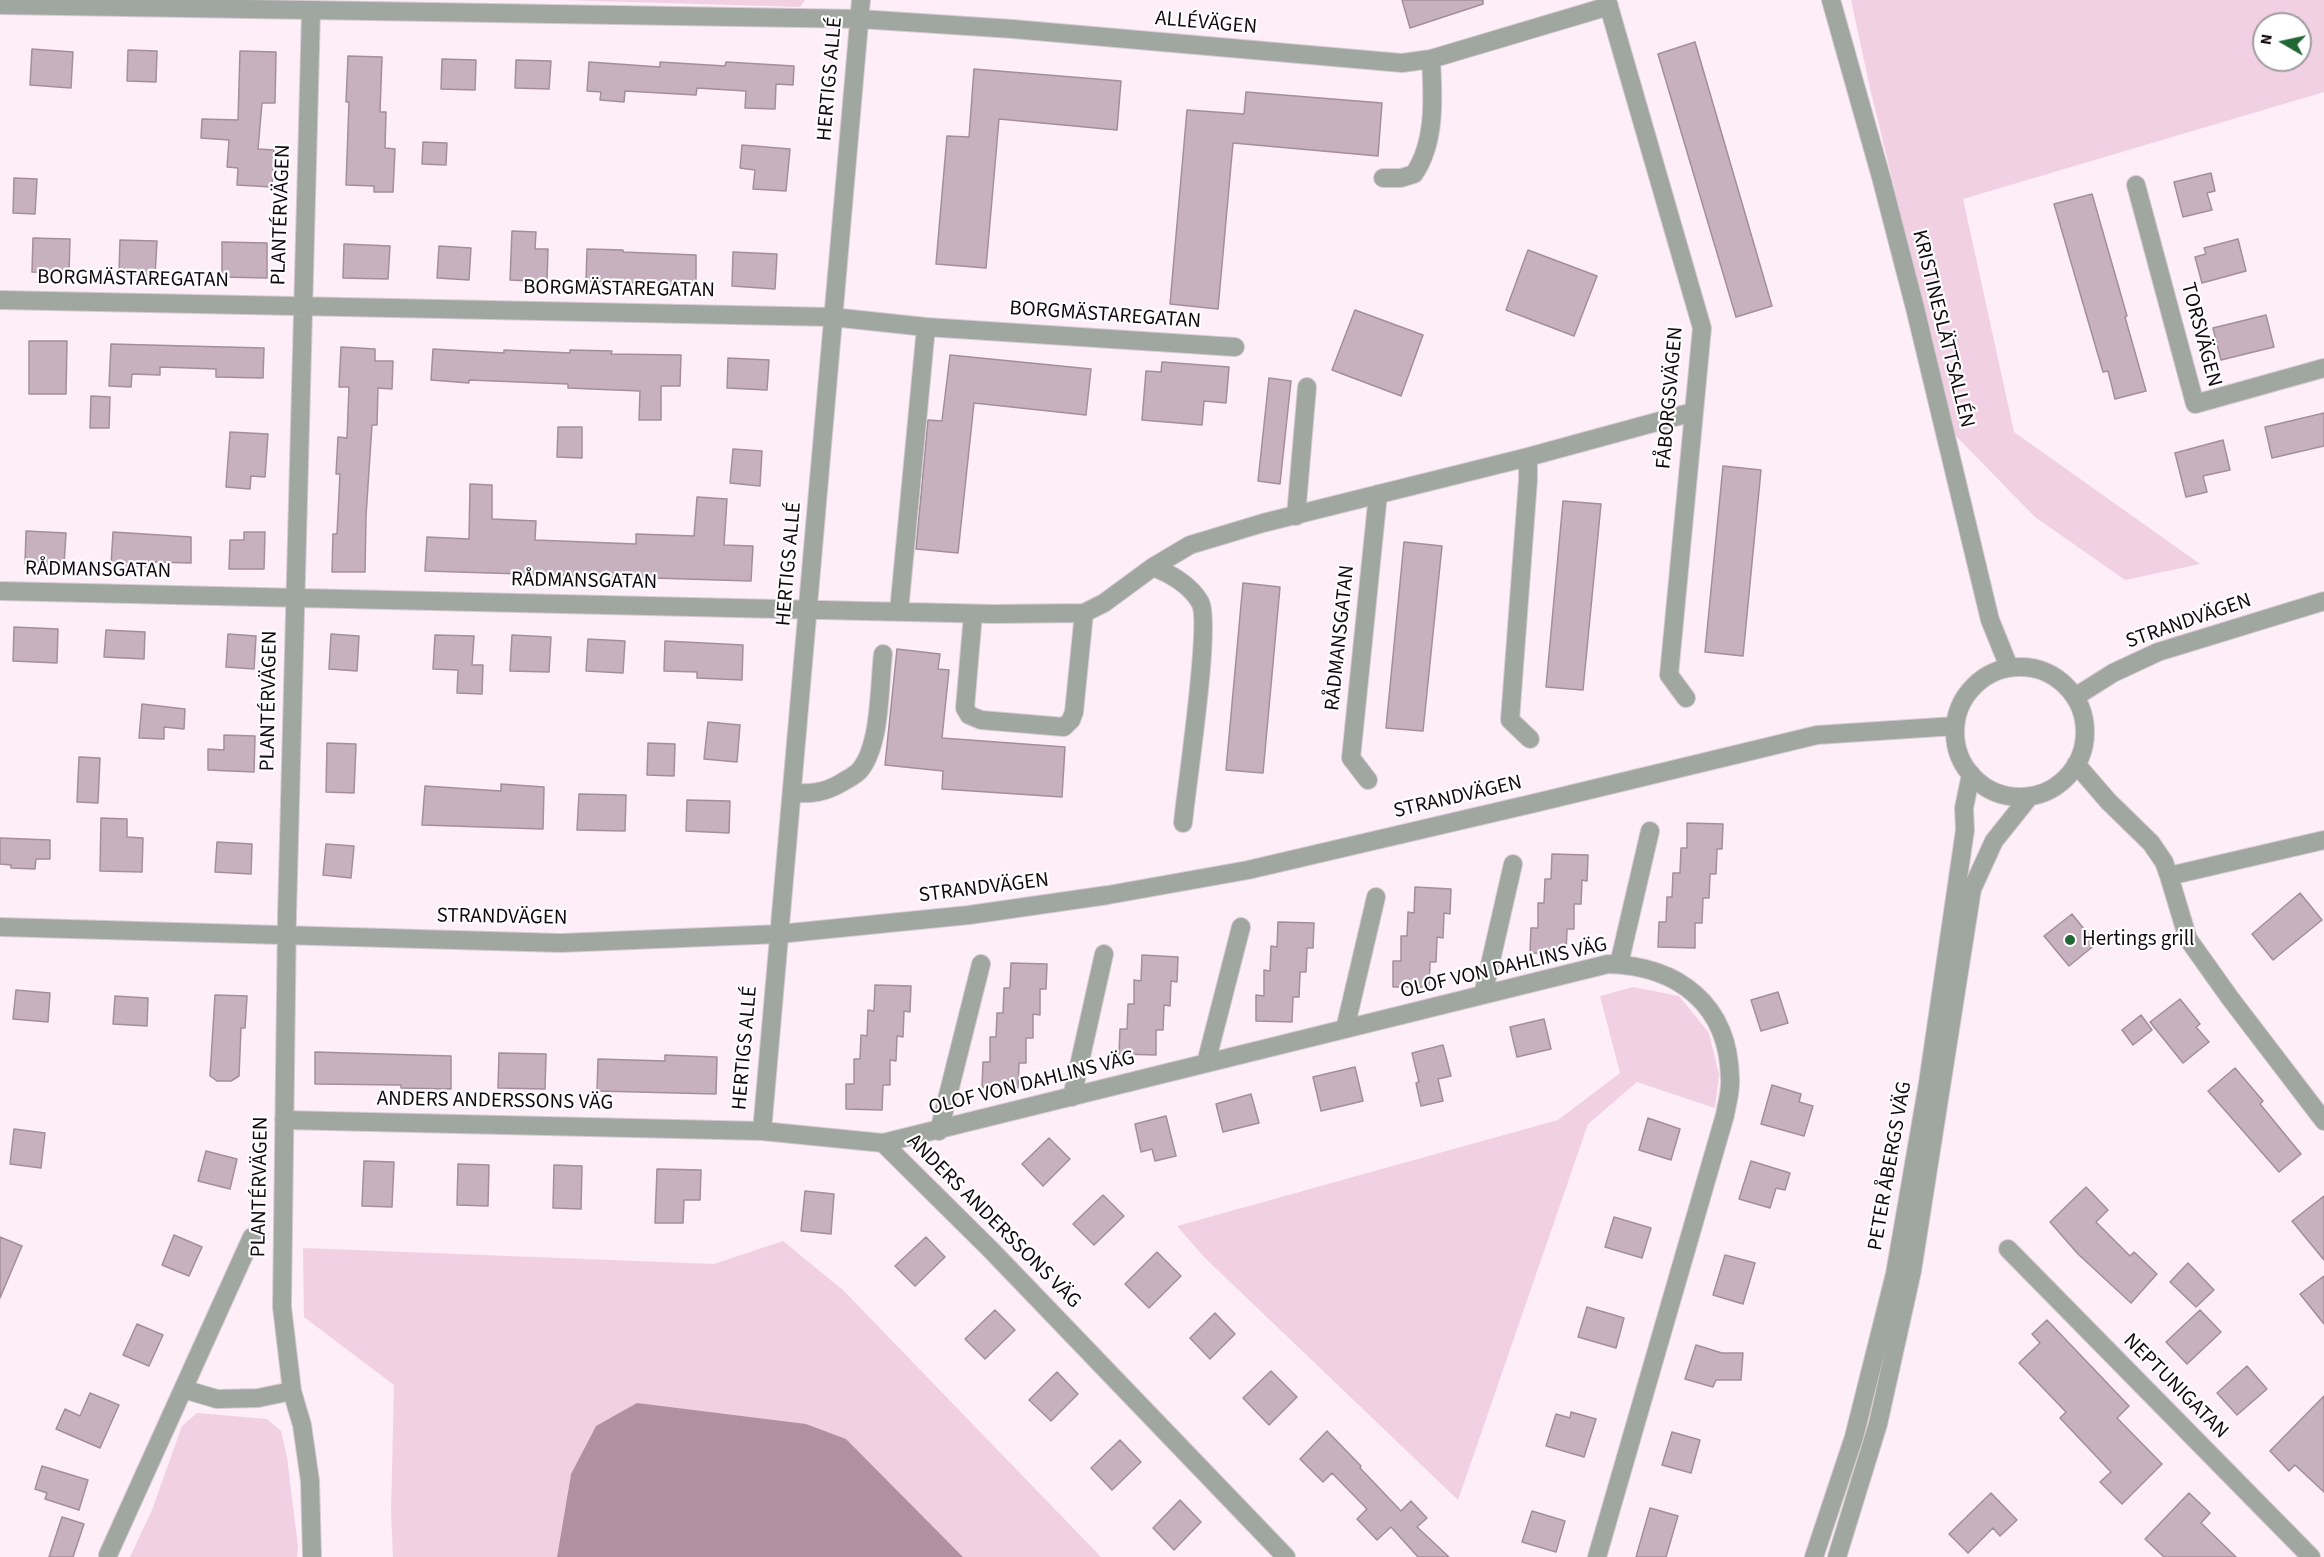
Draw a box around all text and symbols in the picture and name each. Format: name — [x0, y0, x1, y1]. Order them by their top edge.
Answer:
street label: ALLÉVÄGEN — [1154, 7, 1258, 41]
north arrow — [2252, 12, 2312, 72]
street label: HERTIGS ALLÉ — [813, 16, 849, 142]
text: N — [2254, 33, 2278, 46]
street label: PLANTÉRVÄGEN — [267, 144, 297, 286]
street label: KRISTINESLÄTTSALLÉN — [1905, 227, 1979, 431]
street label: BORGMÄSTAREGATAN — [37, 266, 229, 294]
street label: BORGMÄSTAREGATAN — [523, 276, 715, 304]
street label: TORSVÄGEN — [2174, 280, 2226, 390]
street label: BORGMÄSTAREGATAN — [1008, 297, 1202, 335]
street label: FÅBORGSVÄGEN — [1652, 326, 1690, 470]
street label: HERTIGS ALLÉ — [772, 501, 808, 627]
street label: RÅDMANSGATAN — [25, 557, 171, 585]
street label: RÅDMANSGATAN — [1321, 564, 1361, 712]
street label: RÅDMANSGATAN — [511, 568, 657, 596]
street label: STRANDVÄGEN — [2123, 589, 2255, 655]
street label: PLANTÉRVÄGEN — [256, 630, 284, 772]
street label: STRANDVÄGEN — [1391, 771, 1525, 825]
street label: STRANDVÄGEN — [917, 869, 1051, 909]
street label: STRANDVÄGEN — [436, 904, 568, 932]
place label: Hertings grill — [2082, 927, 2194, 953]
street label: OLOF VON DAHLINS VÄG — [1398, 933, 1610, 1005]
marker: Hertings grill — [2063, 933, 2077, 947]
street label: HERTIGS ALLÉ — [728, 985, 764, 1111]
street label: OLOF VON DAHLINS VÄG — [926, 1046, 1138, 1122]
street label: PETER ÅBERGS VÄG — [1864, 1079, 1918, 1253]
street label: ANDERS ANDERSSONS VÄG — [377, 1087, 613, 1117]
street label: PLANTÉRVÄGEN — [247, 1116, 275, 1258]
street label: ANDERS ANDERSSONS VÄG — [900, 1129, 1086, 1315]
street label: NEPTUNIGATAN — [2117, 1329, 2233, 1445]

